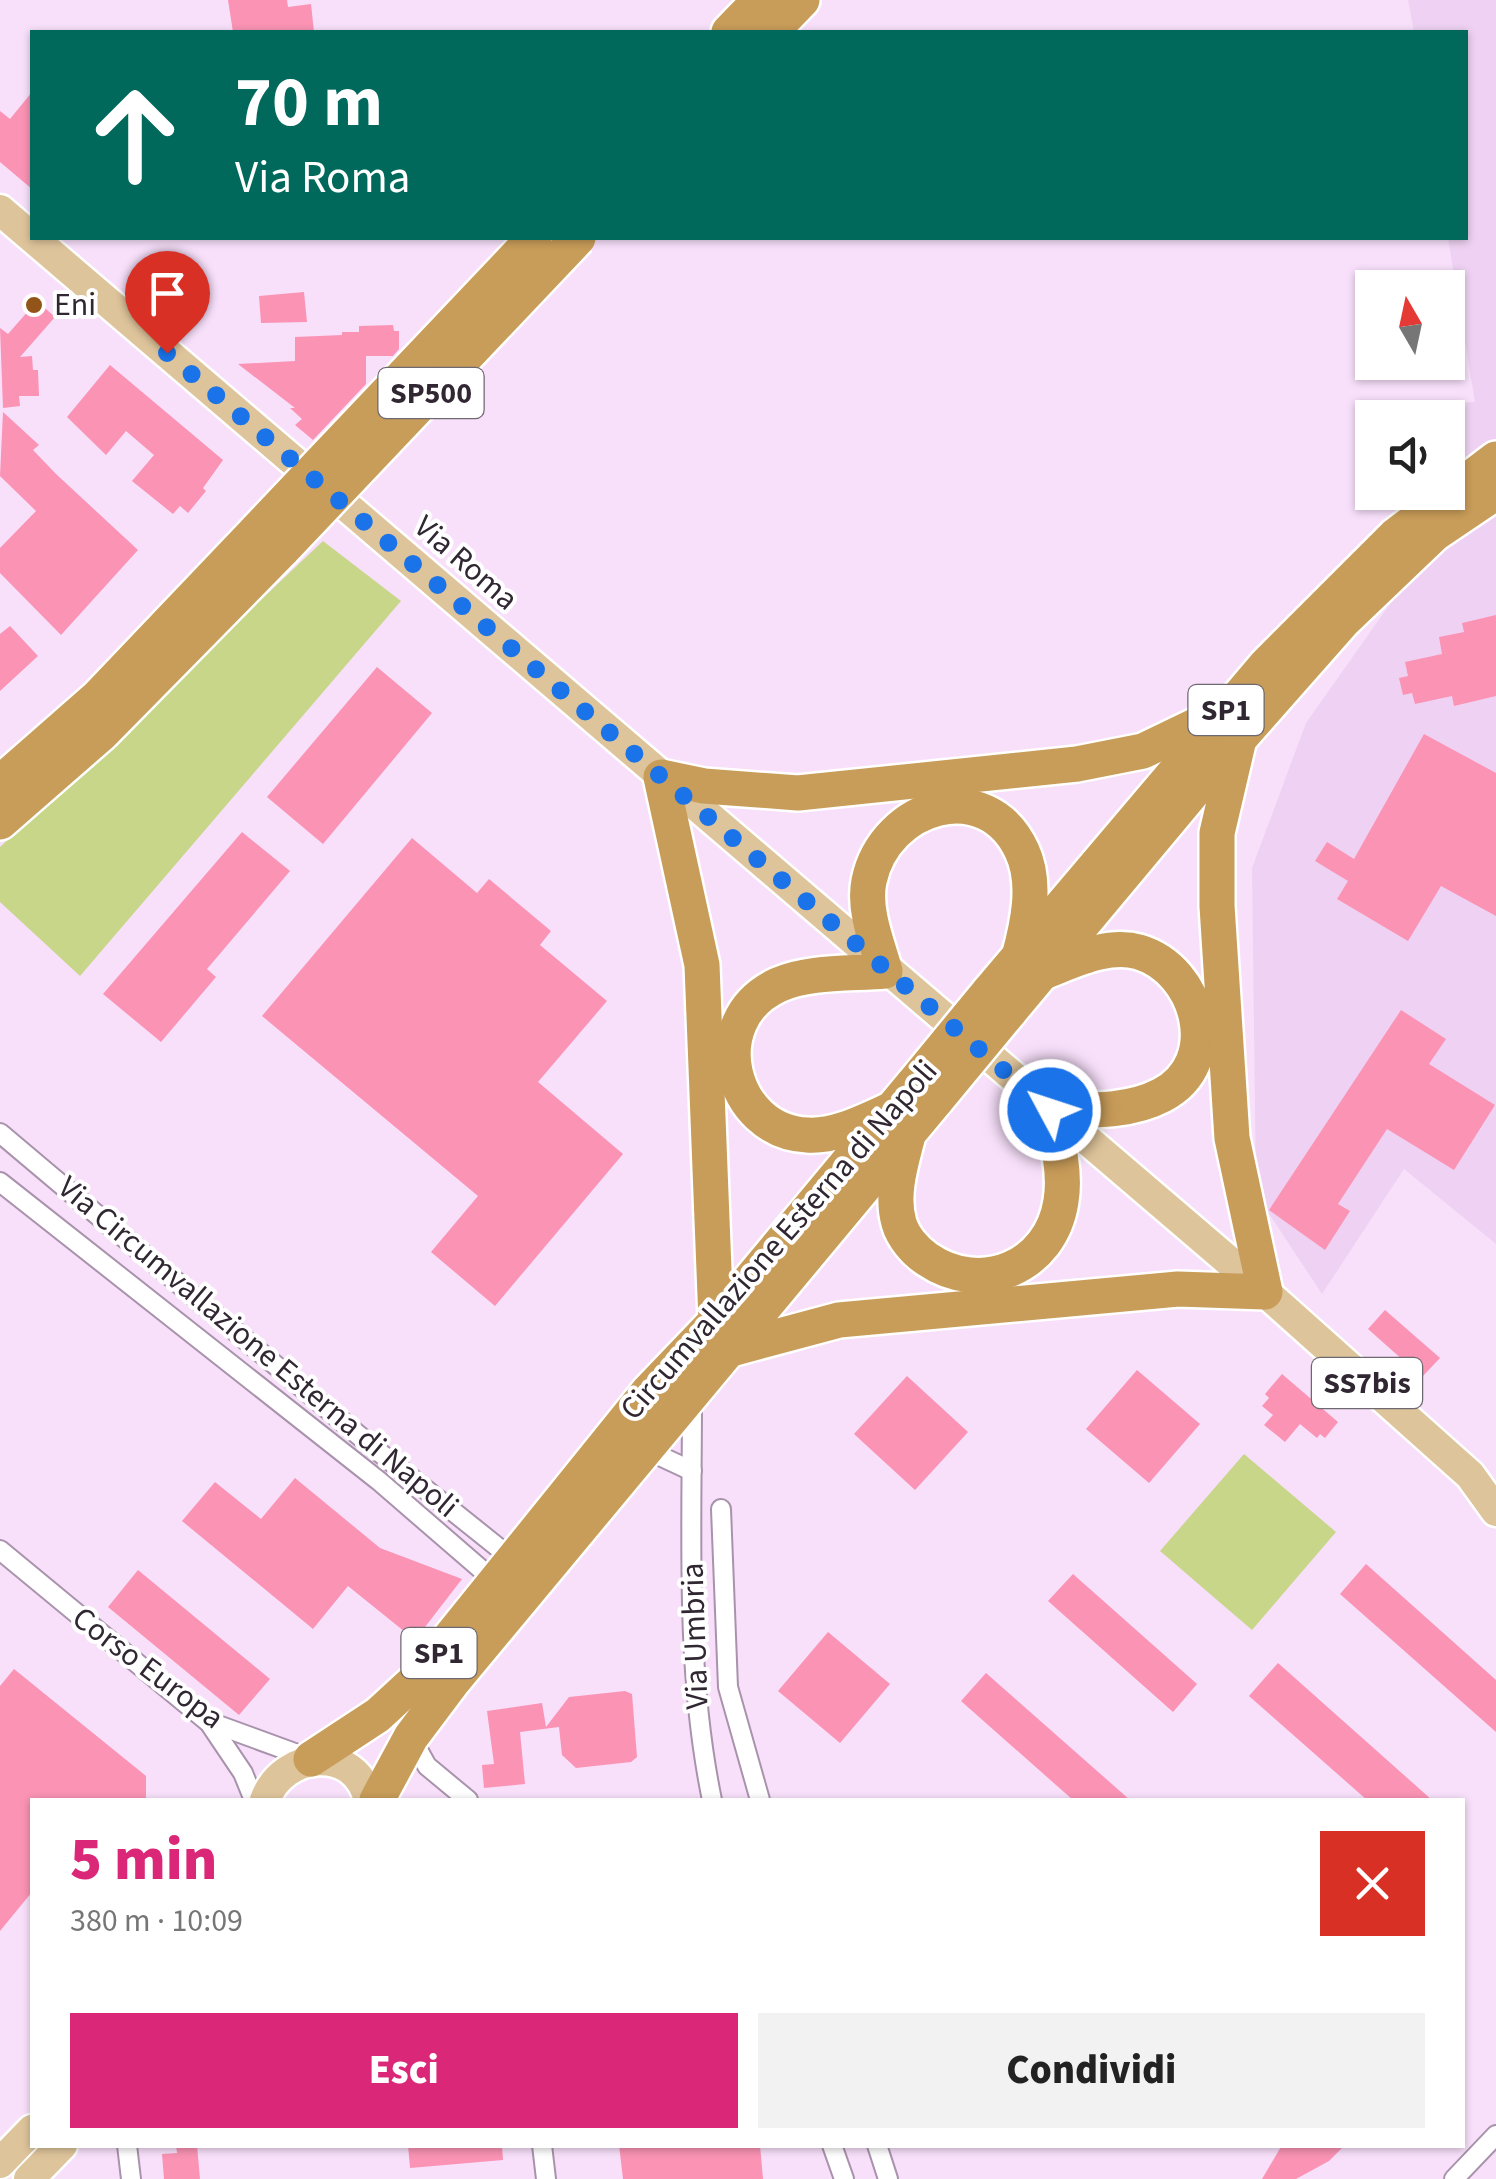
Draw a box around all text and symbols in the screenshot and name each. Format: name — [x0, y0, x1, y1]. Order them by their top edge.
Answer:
text: 70 m — [235, 53, 383, 153]
icon: ahead — [70, 70, 200, 200]
text: Via Roma — [235, 146, 410, 210]
pin — [125, 251, 210, 354]
icon: arrive — [140, 266, 195, 321]
north arrow — [1355, 270, 1465, 380]
map controls — [1355, 270, 1465, 510]
place label: Eni — [54, 282, 96, 328]
marker: Eni — [23, 294, 45, 316]
road number: SP500 — [378, 368, 484, 418]
button: sound — [1355, 400, 1465, 510]
street label: Via Roma — [404, 505, 528, 621]
road number: SP1 — [1188, 685, 1264, 735]
street label: Circumvallazione Esterna di Napoli — [609, 1050, 949, 1430]
position arrow — [998, 1058, 1102, 1162]
street label: Via Circumvallazione Esterna di Napoli — [48, 1165, 468, 1529]
road number: SS7bis — [1312, 1358, 1422, 1408]
street label: Via Umbria — [669, 1562, 721, 1710]
street label: Corso Europa — [62, 1596, 234, 1740]
road number: SP1 — [402, 1628, 476, 1678]
text: 5 min — [70, 1818, 217, 1903]
button: close — [1320, 1831, 1425, 1936]
text: 380 m · 10:09 — [70, 1898, 243, 1944]
button: Esci — [70, 2013, 738, 2128]
button: Condividi — [758, 2013, 1425, 2128]

